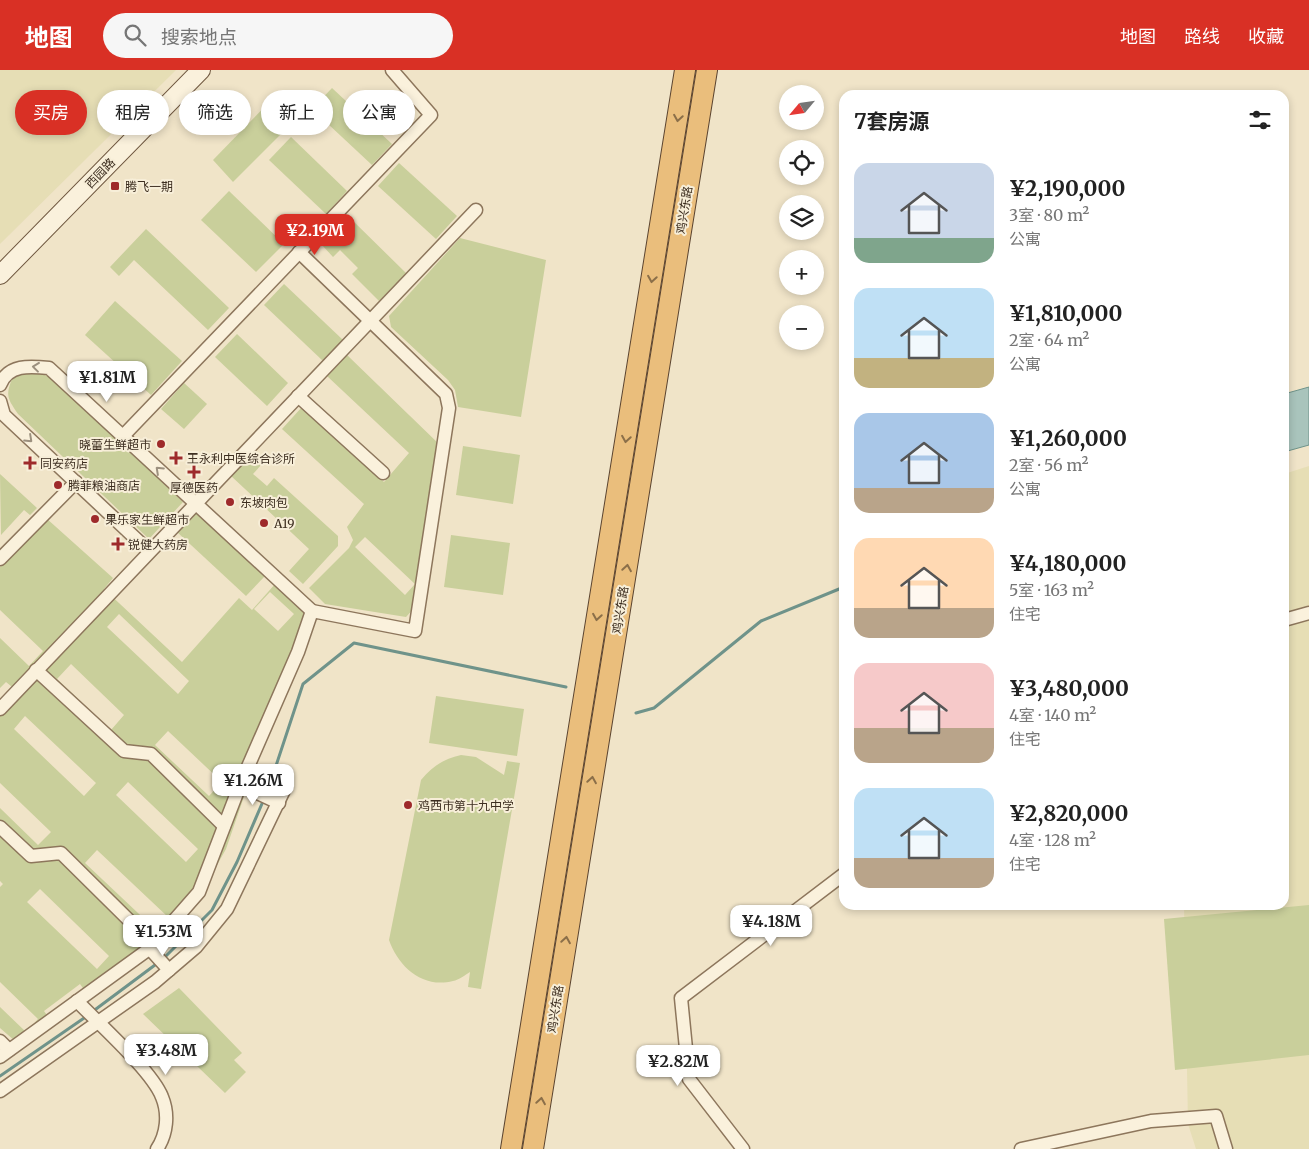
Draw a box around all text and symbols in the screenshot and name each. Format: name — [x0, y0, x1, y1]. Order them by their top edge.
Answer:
search box — [103, 13, 453, 58]
icon: search — [121, 21, 149, 49]
text: 地图 — [25, 22, 73, 53]
text: 搜索地点 — [161, 25, 237, 49]
text: 地图 — [1120, 25, 1156, 48]
text: 路线 — [1184, 25, 1220, 48]
text: 收藏 — [1248, 25, 1284, 48]
north arrow — [779, 85, 824, 130]
map controls — [779, 85, 824, 350]
chip: 买房 — [15, 90, 87, 135]
chip: 租房 — [97, 90, 169, 135]
chip: 筛选 — [179, 90, 251, 135]
chip: 新上 — [261, 90, 333, 135]
chip: 公寓 — [343, 90, 415, 135]
icon: filters — [1246, 106, 1274, 134]
text: 7套房源 — [854, 108, 930, 135]
one-way arrow — [673, 114, 683, 122]
button: locate — [779, 140, 824, 185]
street label: 西园路 — [82, 155, 118, 191]
text: ¥2,190,000 — [1009, 175, 1125, 202]
place label: 腾飞一期 — [125, 179, 173, 194]
marker: 腾飞一期 — [109, 180, 121, 192]
icon: home — [894, 183, 954, 243]
street label: 鸡兴东路 — [673, 185, 695, 235]
button: layers — [779, 195, 824, 240]
text: 3室 · 80 m² — [1009, 205, 1089, 225]
pin: ¥2.19M — [274, 214, 356, 256]
text: ¥2.19M — [286, 220, 344, 240]
text: 公寓 — [1009, 229, 1041, 249]
button: + — [779, 250, 824, 295]
one-way arrow — [647, 274, 657, 283]
text: ¥1,810,000 — [1009, 300, 1122, 327]
button: − — [779, 305, 824, 350]
icon: home — [894, 308, 954, 368]
text: 2室 · 64 m² — [1009, 330, 1089, 350]
text: 公寓 — [1009, 354, 1041, 374]
pin: ¥1.81M — [66, 360, 148, 403]
one-way arrow — [32, 362, 40, 373]
text: ¥1.81M — [78, 367, 136, 387]
text: ¥1,260,000 — [1009, 425, 1127, 452]
one-way arrow — [23, 433, 32, 442]
icon: home — [894, 433, 954, 493]
one-way arrow — [621, 435, 631, 443]
place label: 晓蕾生鲜超市 — [79, 437, 151, 452]
marker: 晓蕾生鲜超市 — [155, 438, 167, 450]
marker: 王永利中医综合诊所 — [169, 451, 183, 465]
place label: 王永利中医综合诊所 — [187, 451, 295, 466]
text: 2室 · 56 m² — [1009, 455, 1088, 475]
place label: 同安药店 — [40, 456, 88, 471]
marker: 同安药店 — [24, 457, 36, 469]
marker: 厚德医药 — [188, 466, 200, 478]
one-way arrow — [156, 467, 165, 476]
place label: 腾菲粮油商店 — [68, 478, 140, 493]
marker: 腾菲粮油商店 — [52, 479, 64, 491]
text: 公寓 — [1009, 479, 1041, 499]
place label: 厚德医药 — [170, 480, 218, 495]
place label: 东坡肉包 — [240, 495, 288, 510]
marker: 东坡肉包 — [224, 496, 236, 508]
place label: 果乐家生鲜超市 — [105, 512, 189, 527]
marker: 果乐家生鲜超市 — [89, 513, 101, 525]
place label: A19 — [273, 516, 294, 531]
marker: A19 — [258, 517, 270, 529]
place label: 锐健大药房 — [128, 537, 188, 552]
marker: 锐健大药房 — [112, 538, 124, 550]
text: ¥4,180,000 — [1009, 550, 1126, 577]
icon: home — [894, 558, 954, 618]
one-way arrow — [621, 563, 631, 572]
text: 5室 · 163 m² — [1009, 580, 1094, 600]
street label: 鸡兴东路 — [609, 585, 631, 635]
text: 住宅 — [1009, 604, 1041, 624]
one-way arrow — [593, 612, 603, 621]
text: ¥3,480,000 — [1009, 675, 1129, 702]
icon: home — [894, 683, 954, 743]
text: 4室 · 140 m² — [1009, 705, 1096, 725]
text: 住宅 — [1009, 729, 1041, 749]
pin: ¥1.26M — [212, 764, 294, 806]
text: ¥1.26M — [223, 770, 283, 790]
one-way arrow — [587, 776, 597, 784]
place label: 鸡西市第十九中学 — [418, 798, 514, 813]
marker: 鸡西市第十九中学 — [402, 799, 414, 811]
text: ¥2,820,000 — [1009, 800, 1128, 827]
icon: home — [894, 808, 954, 868]
text: 4室 · 128 m² — [1009, 830, 1096, 850]
text: 住宅 — [1009, 854, 1041, 874]
pin: ¥4.18M — [730, 904, 812, 947]
text: ¥4.18M — [741, 911, 801, 931]
pin: ¥1.53M — [122, 914, 204, 957]
text: ¥1.53M — [134, 921, 192, 941]
one-way arrow — [561, 936, 571, 945]
street label: 鸡兴东路 — [544, 984, 566, 1034]
pin: ¥3.48M — [125, 1034, 207, 1076]
text: ¥3.48M — [135, 1040, 197, 1060]
pin: ¥2.82M — [637, 1044, 719, 1087]
text: ¥2.82M — [647, 1051, 709, 1071]
one-way arrow — [535, 1097, 545, 1105]

